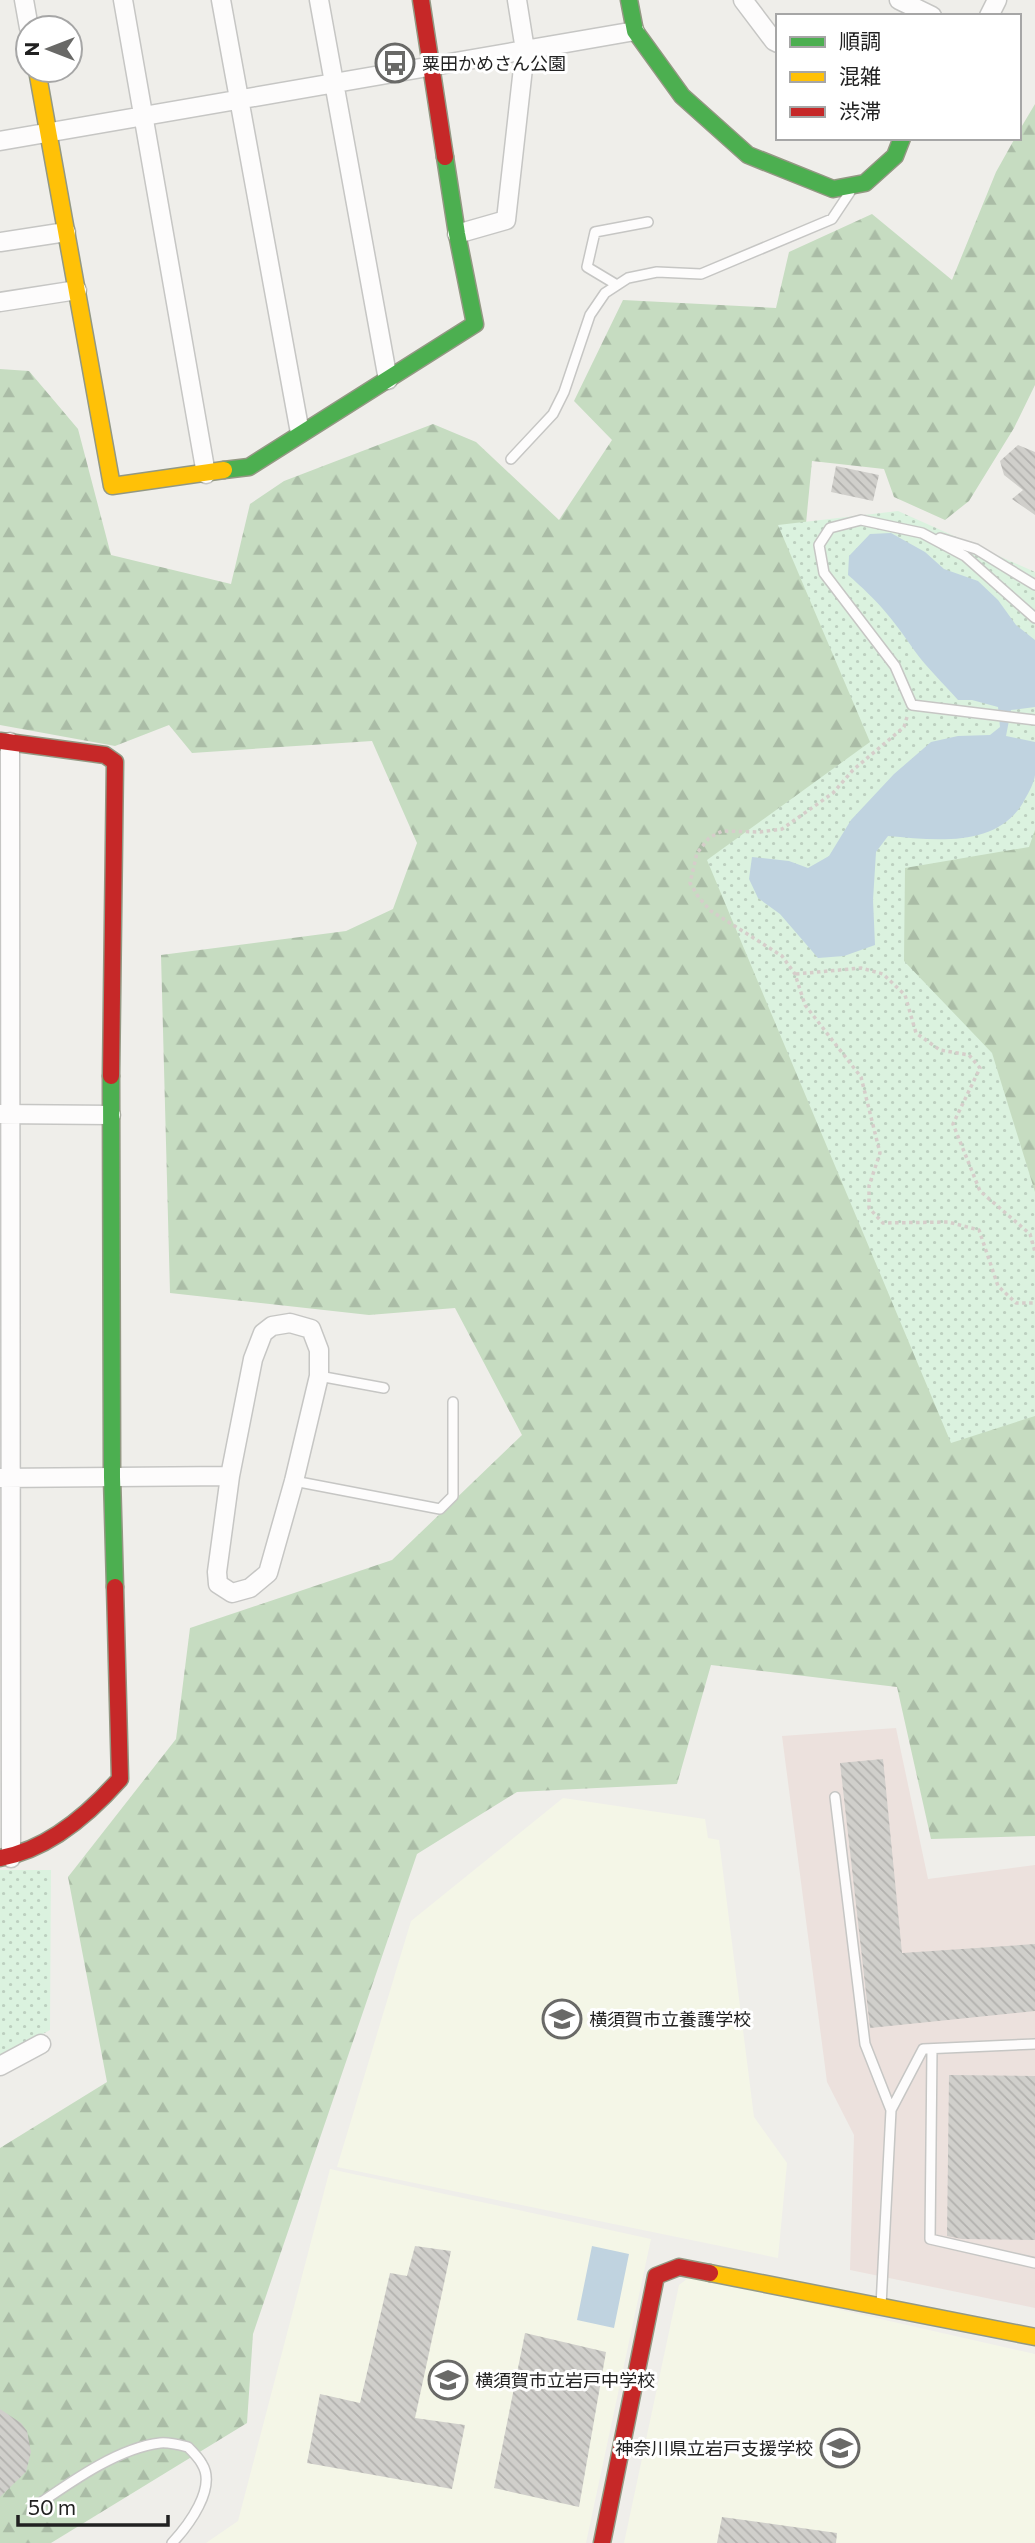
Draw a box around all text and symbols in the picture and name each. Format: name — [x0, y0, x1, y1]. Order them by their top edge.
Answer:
north arrow — [14, 14, 84, 84]
legend — [776, 14, 1021, 140]
text: 順調 — [839, 28, 881, 53]
text: N — [20, 42, 43, 56]
bus stop icon: 粟田かめさん公園 — [374, 42, 416, 84]
place label: 粟田かめさん公園 — [422, 52, 566, 74]
text: 混雑 — [839, 63, 881, 88]
text: 渋滞 — [839, 98, 881, 123]
school or university icon: 横須賀市立養護学校 — [541, 1998, 583, 2040]
place label: 横須賀市立養護学校 — [589, 2008, 751, 2030]
school or university icon: 横須賀市立岩戸中学校 — [427, 2359, 469, 2401]
place label: 横須賀市立岩戸中学校 — [475, 2369, 655, 2391]
school or university icon: 神奈川県立岩戸支援学校 — [819, 2427, 861, 2469]
place label: 神奈川県立岩戸支援学校 — [615, 2437, 813, 2459]
scale bar — [18, 2484, 168, 2528]
text: 50 m — [28, 2494, 76, 2519]

